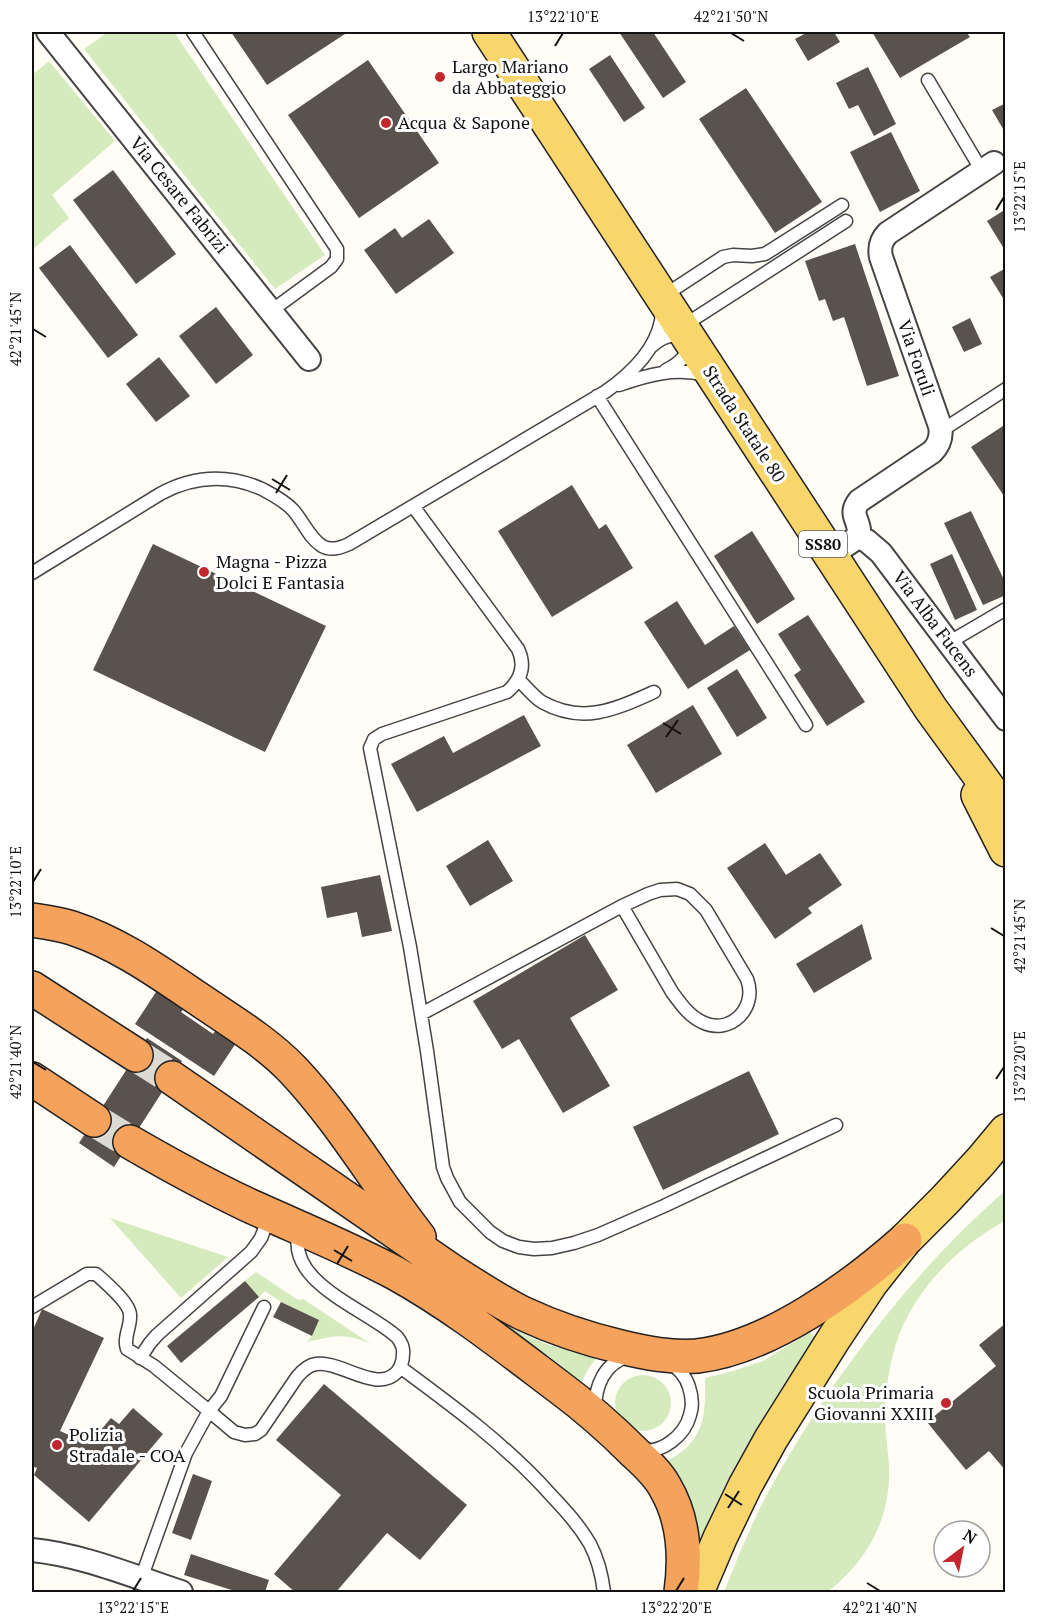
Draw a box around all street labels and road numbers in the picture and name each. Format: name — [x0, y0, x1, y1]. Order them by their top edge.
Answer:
street label: Via Cesare Fabrizi — [125, 131, 234, 258]
street label: Via Foruli — [893, 316, 941, 399]
street label: Strada Statale 80 — [698, 360, 792, 487]
road number: SS80 — [799, 531, 847, 557]
street label: Via Alba Fucens — [888, 565, 984, 682]

